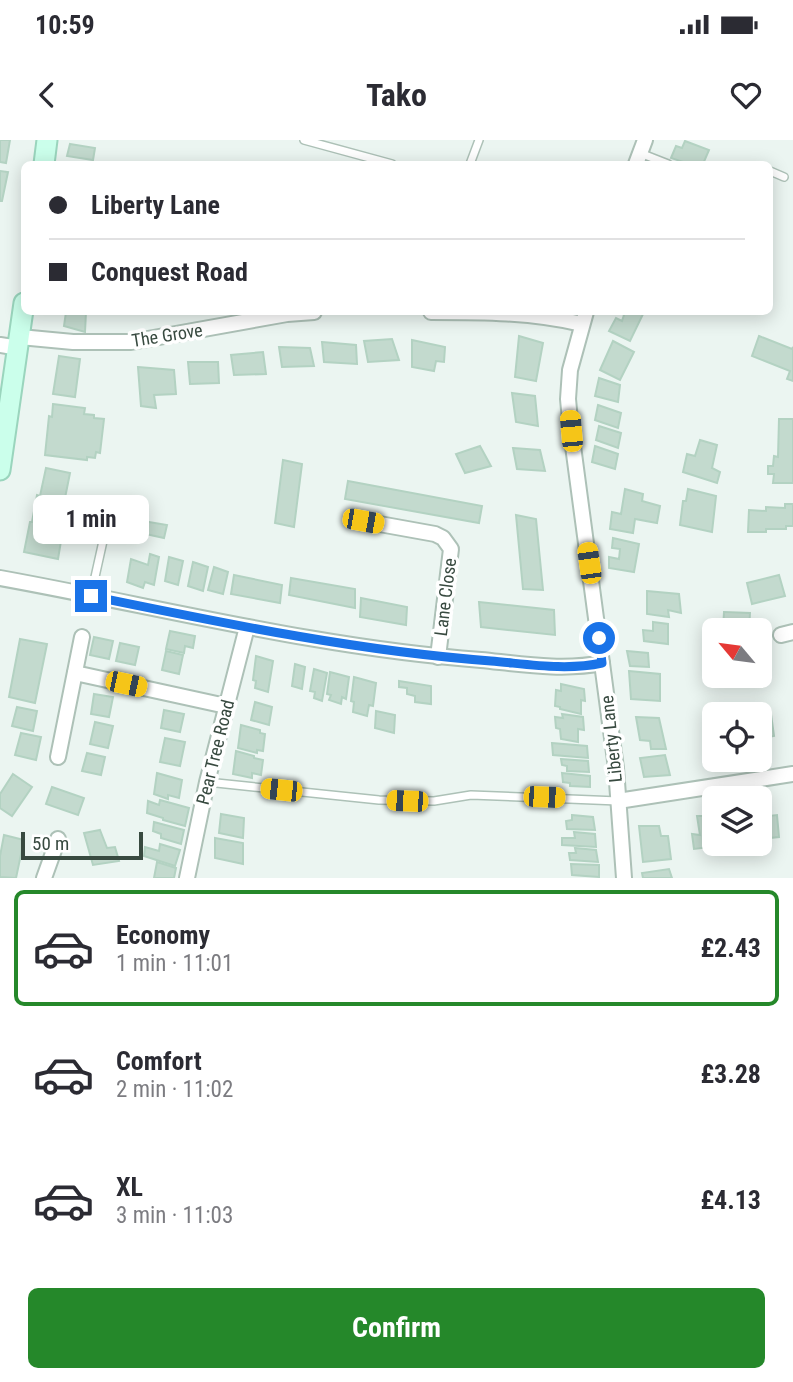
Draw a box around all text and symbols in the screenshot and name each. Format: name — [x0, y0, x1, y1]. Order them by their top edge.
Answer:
text: 10:59 — [35, 10, 95, 40]
icon: back — [28, 76, 66, 114]
text: Tako — [366, 76, 427, 114]
icon: heart — [727, 76, 765, 114]
text: Liberty Lane — [91, 190, 220, 220]
text: Conquest Road — [91, 257, 248, 287]
street label: The Grove — [130, 319, 204, 351]
car — [559, 409, 584, 453]
callout: 1 min — [33, 494, 149, 544]
text: 1 min — [65, 506, 117, 533]
car — [341, 507, 386, 535]
car — [576, 541, 603, 585]
street label: Lane Close — [430, 557, 460, 637]
route end — [75, 580, 107, 612]
north arrow — [702, 618, 772, 688]
map controls — [702, 618, 772, 856]
route start — [583, 622, 615, 654]
car — [104, 669, 149, 699]
street label: Liberty Lane — [596, 695, 626, 783]
street label: Pear Tree Road — [192, 697, 238, 807]
button: locate — [702, 702, 772, 772]
car — [260, 777, 303, 803]
car — [523, 786, 566, 808]
button: layers — [702, 786, 772, 856]
car — [386, 790, 429, 812]
scale bar — [21, 829, 144, 861]
text: 50 m — [32, 832, 69, 855]
icon: car — [32, 917, 95, 980]
text: Economy — [116, 920, 210, 950]
text: £2.43 — [700, 933, 761, 963]
text: 1 min · 11:01 — [116, 950, 233, 977]
icon: car — [32, 1043, 95, 1106]
text: Comfort — [116, 1046, 202, 1076]
text: £3.28 — [700, 1059, 761, 1089]
text: 2 min · 11:02 — [116, 1076, 233, 1103]
icon: car — [32, 1169, 95, 1232]
text: XL — [116, 1172, 143, 1202]
text: £4.13 — [700, 1185, 761, 1215]
text: 3 min · 11:03 — [116, 1202, 233, 1229]
button: Confirm — [28, 1288, 765, 1368]

